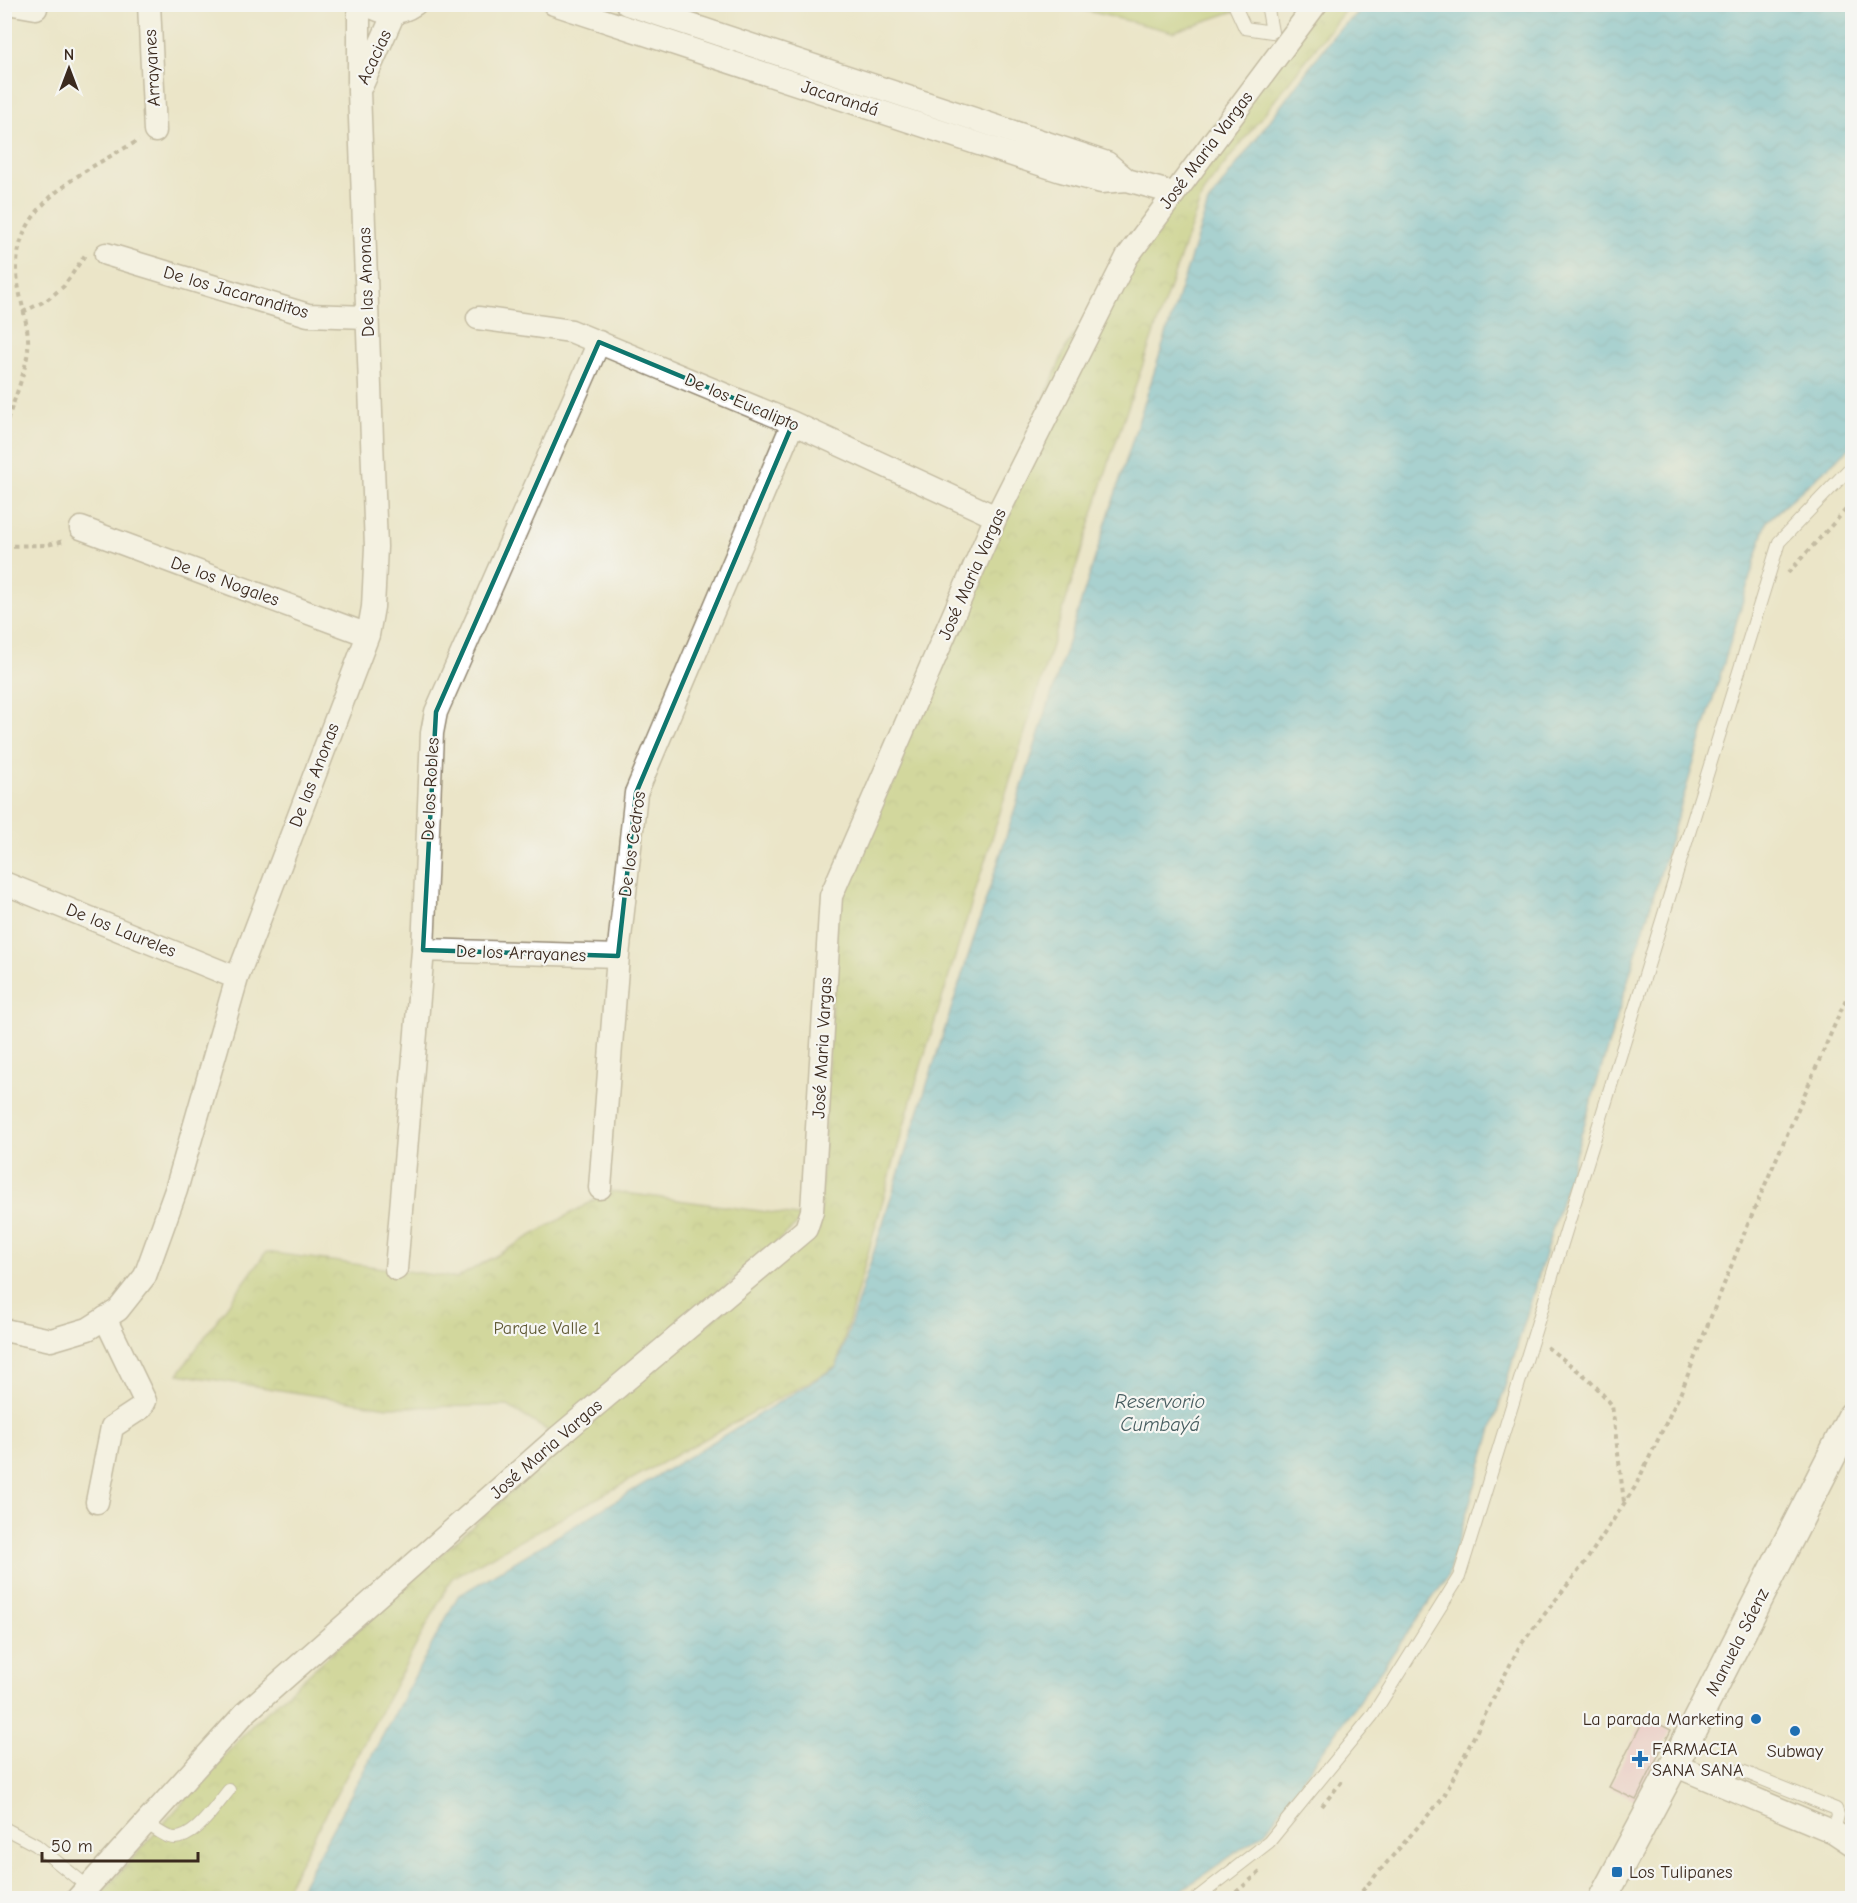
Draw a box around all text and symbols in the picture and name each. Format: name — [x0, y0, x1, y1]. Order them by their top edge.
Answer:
street label: Acacias — [353, 27, 396, 88]
street label: Arrayanes — [140, 29, 165, 107]
north arrow — [39, 39, 99, 99]
text: N — [64, 46, 74, 64]
street label: Jacarandá — [798, 76, 881, 121]
street label: José Maria Vargas — [1155, 87, 1257, 213]
street label: De las Anonas — [354, 227, 379, 337]
street label: De los Jacaranditos — [161, 262, 311, 323]
street label: De los Eucalipto — [681, 369, 802, 436]
street label: José Maria Vargas — [934, 505, 1011, 643]
street label: De los Nogales — [168, 552, 282, 611]
street label: De las Anonas — [285, 720, 344, 830]
street label: De los Robles — [417, 737, 444, 841]
street label: De los Cedros — [615, 790, 650, 898]
street label: De los Laureles — [63, 899, 179, 962]
street label: De los Arrayanes — [455, 941, 587, 966]
street label: José Maria Vargas — [808, 977, 837, 1119]
park label: Parque Valle 1 — [494, 1318, 600, 1339]
water label: Reservorio Cumbayá — [1115, 1390, 1205, 1436]
street label: José Maria Vargas — [486, 1395, 607, 1504]
street label: Manuela Sáenz — [1701, 1585, 1774, 1699]
place label: La parada Marketing — [1583, 1709, 1744, 1730]
marker: La parada Marketing — [1749, 1712, 1763, 1726]
marker: Subway — [1788, 1724, 1802, 1738]
place label: FARMACIA SANA SANA — [1652, 1739, 1743, 1781]
place label: Subway — [1767, 1741, 1824, 1762]
marker: FARMACIA SANA SANA — [1633, 1752, 1647, 1766]
scale bar — [42, 1825, 198, 1863]
text: 50 m — [51, 1836, 93, 1857]
place label: Los Tulipanes — [1629, 1862, 1733, 1883]
marker: Los Tulipanes — [1610, 1865, 1624, 1879]

